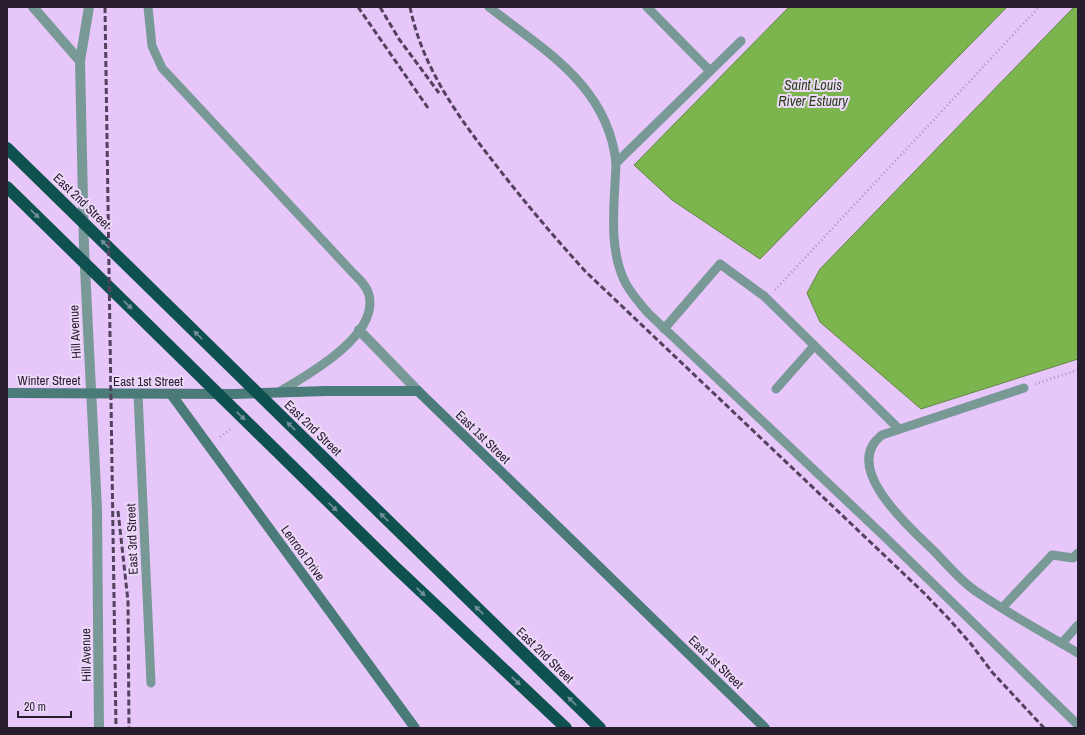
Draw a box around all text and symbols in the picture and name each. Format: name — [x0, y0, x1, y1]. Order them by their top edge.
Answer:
water label: Saint Louis River Estuary — [778, 76, 849, 110]
street label: East 2nd Street — [50, 169, 114, 233]
one-way arrow — [30, 210, 40, 219]
one-way arrow — [100, 239, 110, 249]
one-way arrow — [123, 301, 133, 310]
street label: Hill Avenue — [65, 305, 85, 359]
one-way arrow — [193, 330, 203, 340]
street label: Winter Street — [18, 372, 80, 389]
street label: East 1st Street — [113, 373, 183, 390]
street label: East 2nd Street — [281, 396, 345, 460]
street label: East 1st Street — [452, 407, 514, 467]
one-way arrow — [236, 411, 246, 421]
one-way arrow — [286, 421, 296, 431]
one-way arrow — [328, 502, 338, 512]
street label: East 3rd Street — [122, 503, 142, 575]
one-way arrow — [379, 512, 389, 522]
street label: Lenroot Drive — [277, 522, 329, 584]
one-way arrow — [416, 587, 426, 597]
one-way arrow — [474, 605, 484, 615]
street label: East 2nd Street — [513, 623, 577, 687]
street label: Hill Avenue — [77, 628, 95, 682]
street label: East 1st Street — [685, 632, 747, 692]
one-way arrow — [511, 676, 521, 685]
scale bar — [18, 693, 71, 719]
one-way arrow — [567, 696, 577, 706]
text: 20 m — [24, 699, 46, 715]

